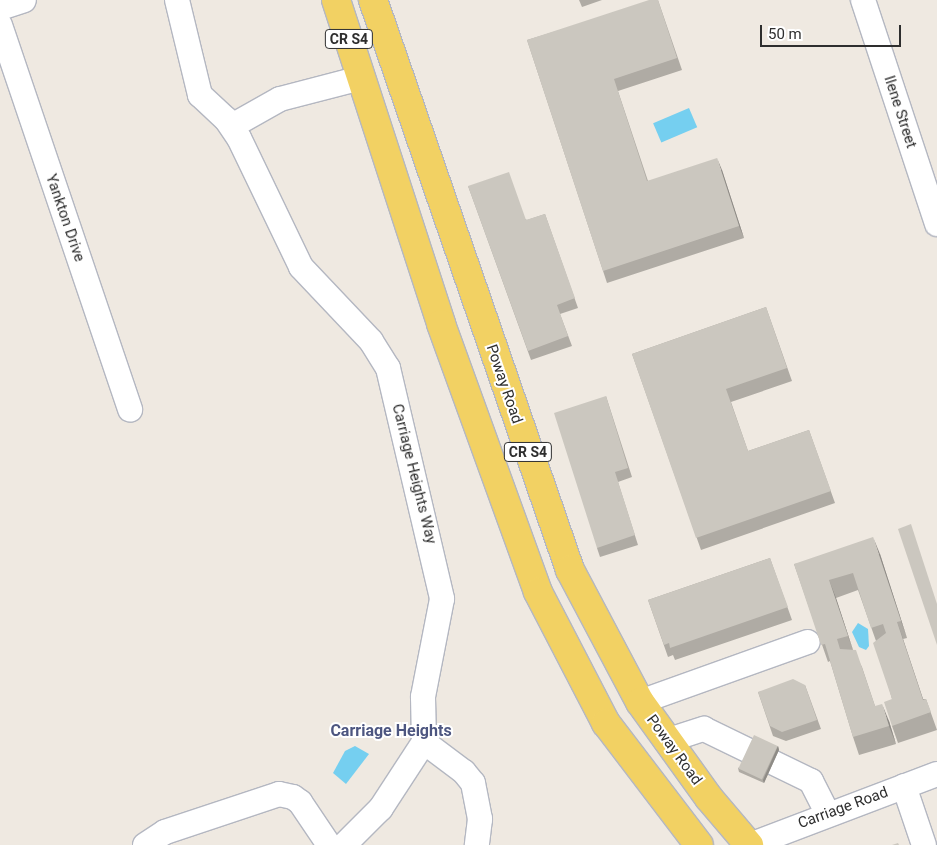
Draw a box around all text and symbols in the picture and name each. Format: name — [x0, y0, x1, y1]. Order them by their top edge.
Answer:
scale bar — [762, 15, 903, 47]
text: 50 m — [768, 25, 802, 43]
road number: CR S4 — [324, 28, 374, 50]
street label: Ilene Street — [880, 73, 920, 151]
street label: Yankton Drive — [42, 172, 88, 264]
street label: Poway Road — [482, 342, 526, 426]
street label: Carriage Heights Way — [388, 402, 440, 546]
road number: CR S4 — [503, 441, 553, 464]
street label: Poway Road — [642, 711, 706, 789]
district label: Carriage Heights — [330, 721, 452, 741]
street label: Carriage Road — [796, 783, 890, 833]

